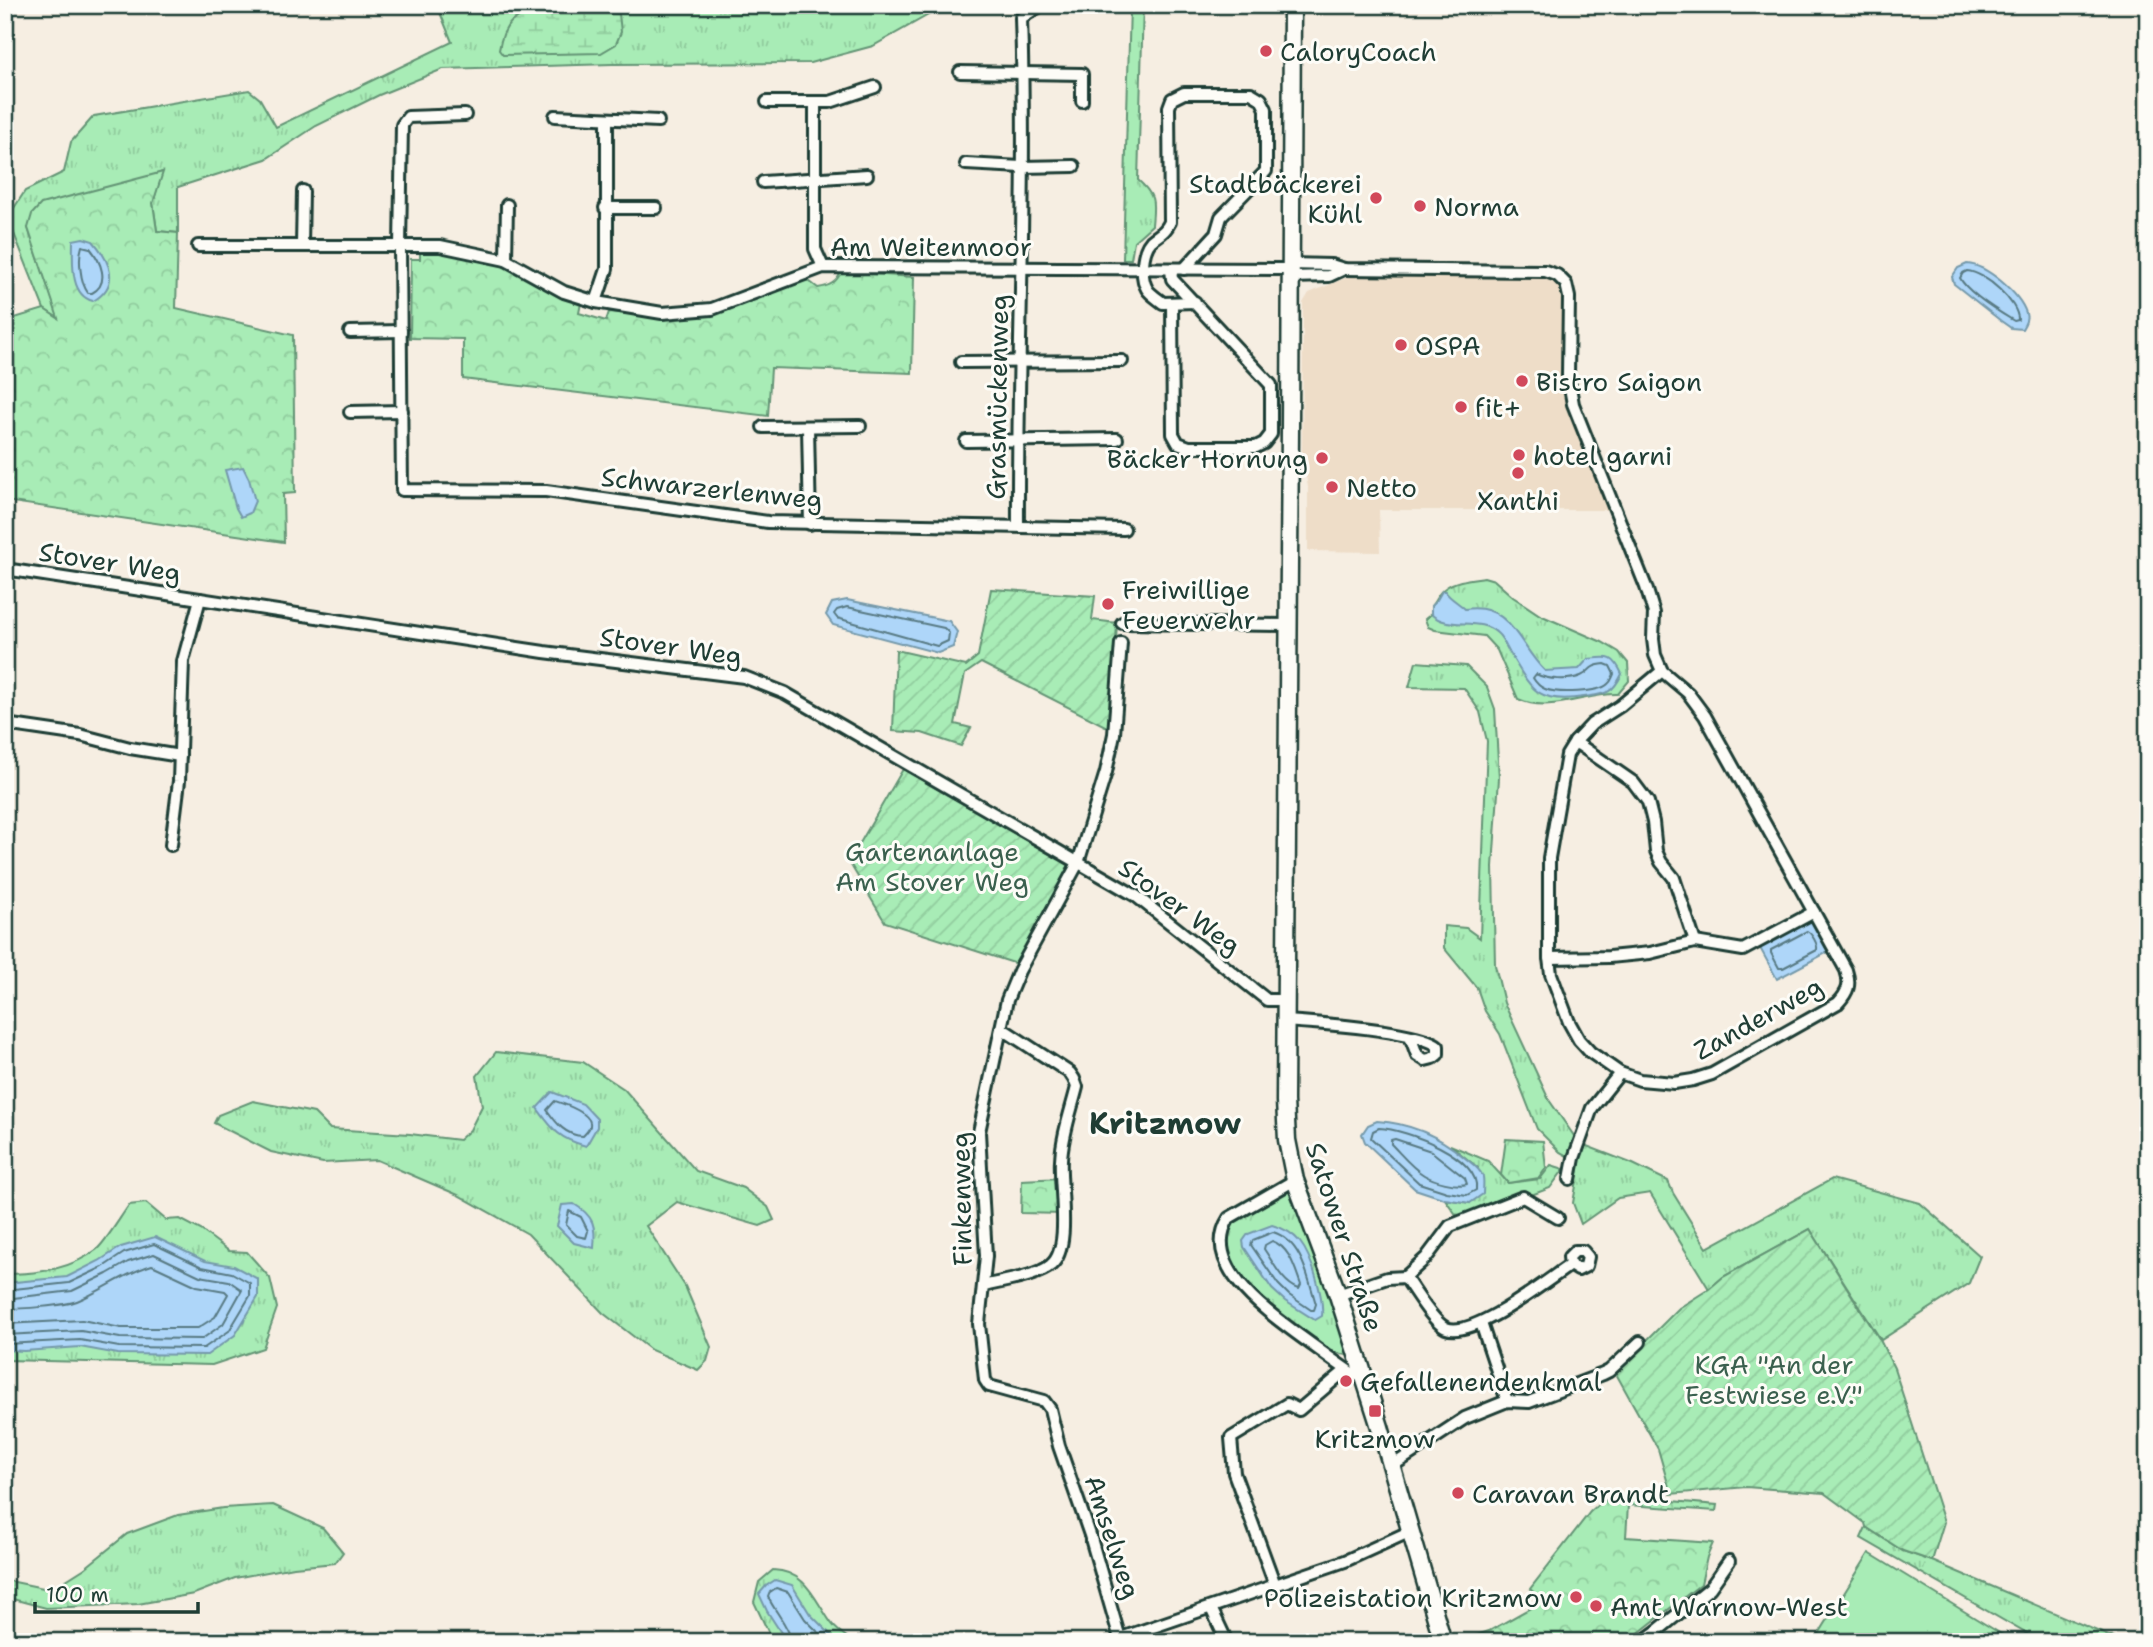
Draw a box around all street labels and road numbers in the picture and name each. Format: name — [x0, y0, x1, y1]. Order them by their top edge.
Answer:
street label: Am Weitenmoor — [830, 229, 1032, 264]
street label: Grasmückenweg — [978, 294, 1016, 500]
street label: Schwarzerlenweg — [599, 459, 825, 517]
street label: Stover Weg — [36, 533, 184, 591]
street label: Stover Weg — [598, 619, 744, 673]
street label: Stover Weg — [1112, 850, 1248, 962]
street label: Zanderweg — [1687, 968, 1829, 1068]
street label: Finkenweg — [942, 1132, 980, 1266]
street label: Satower Straße — [1298, 1138, 1392, 1336]
street label: Amselweg — [1077, 1471, 1149, 1603]

